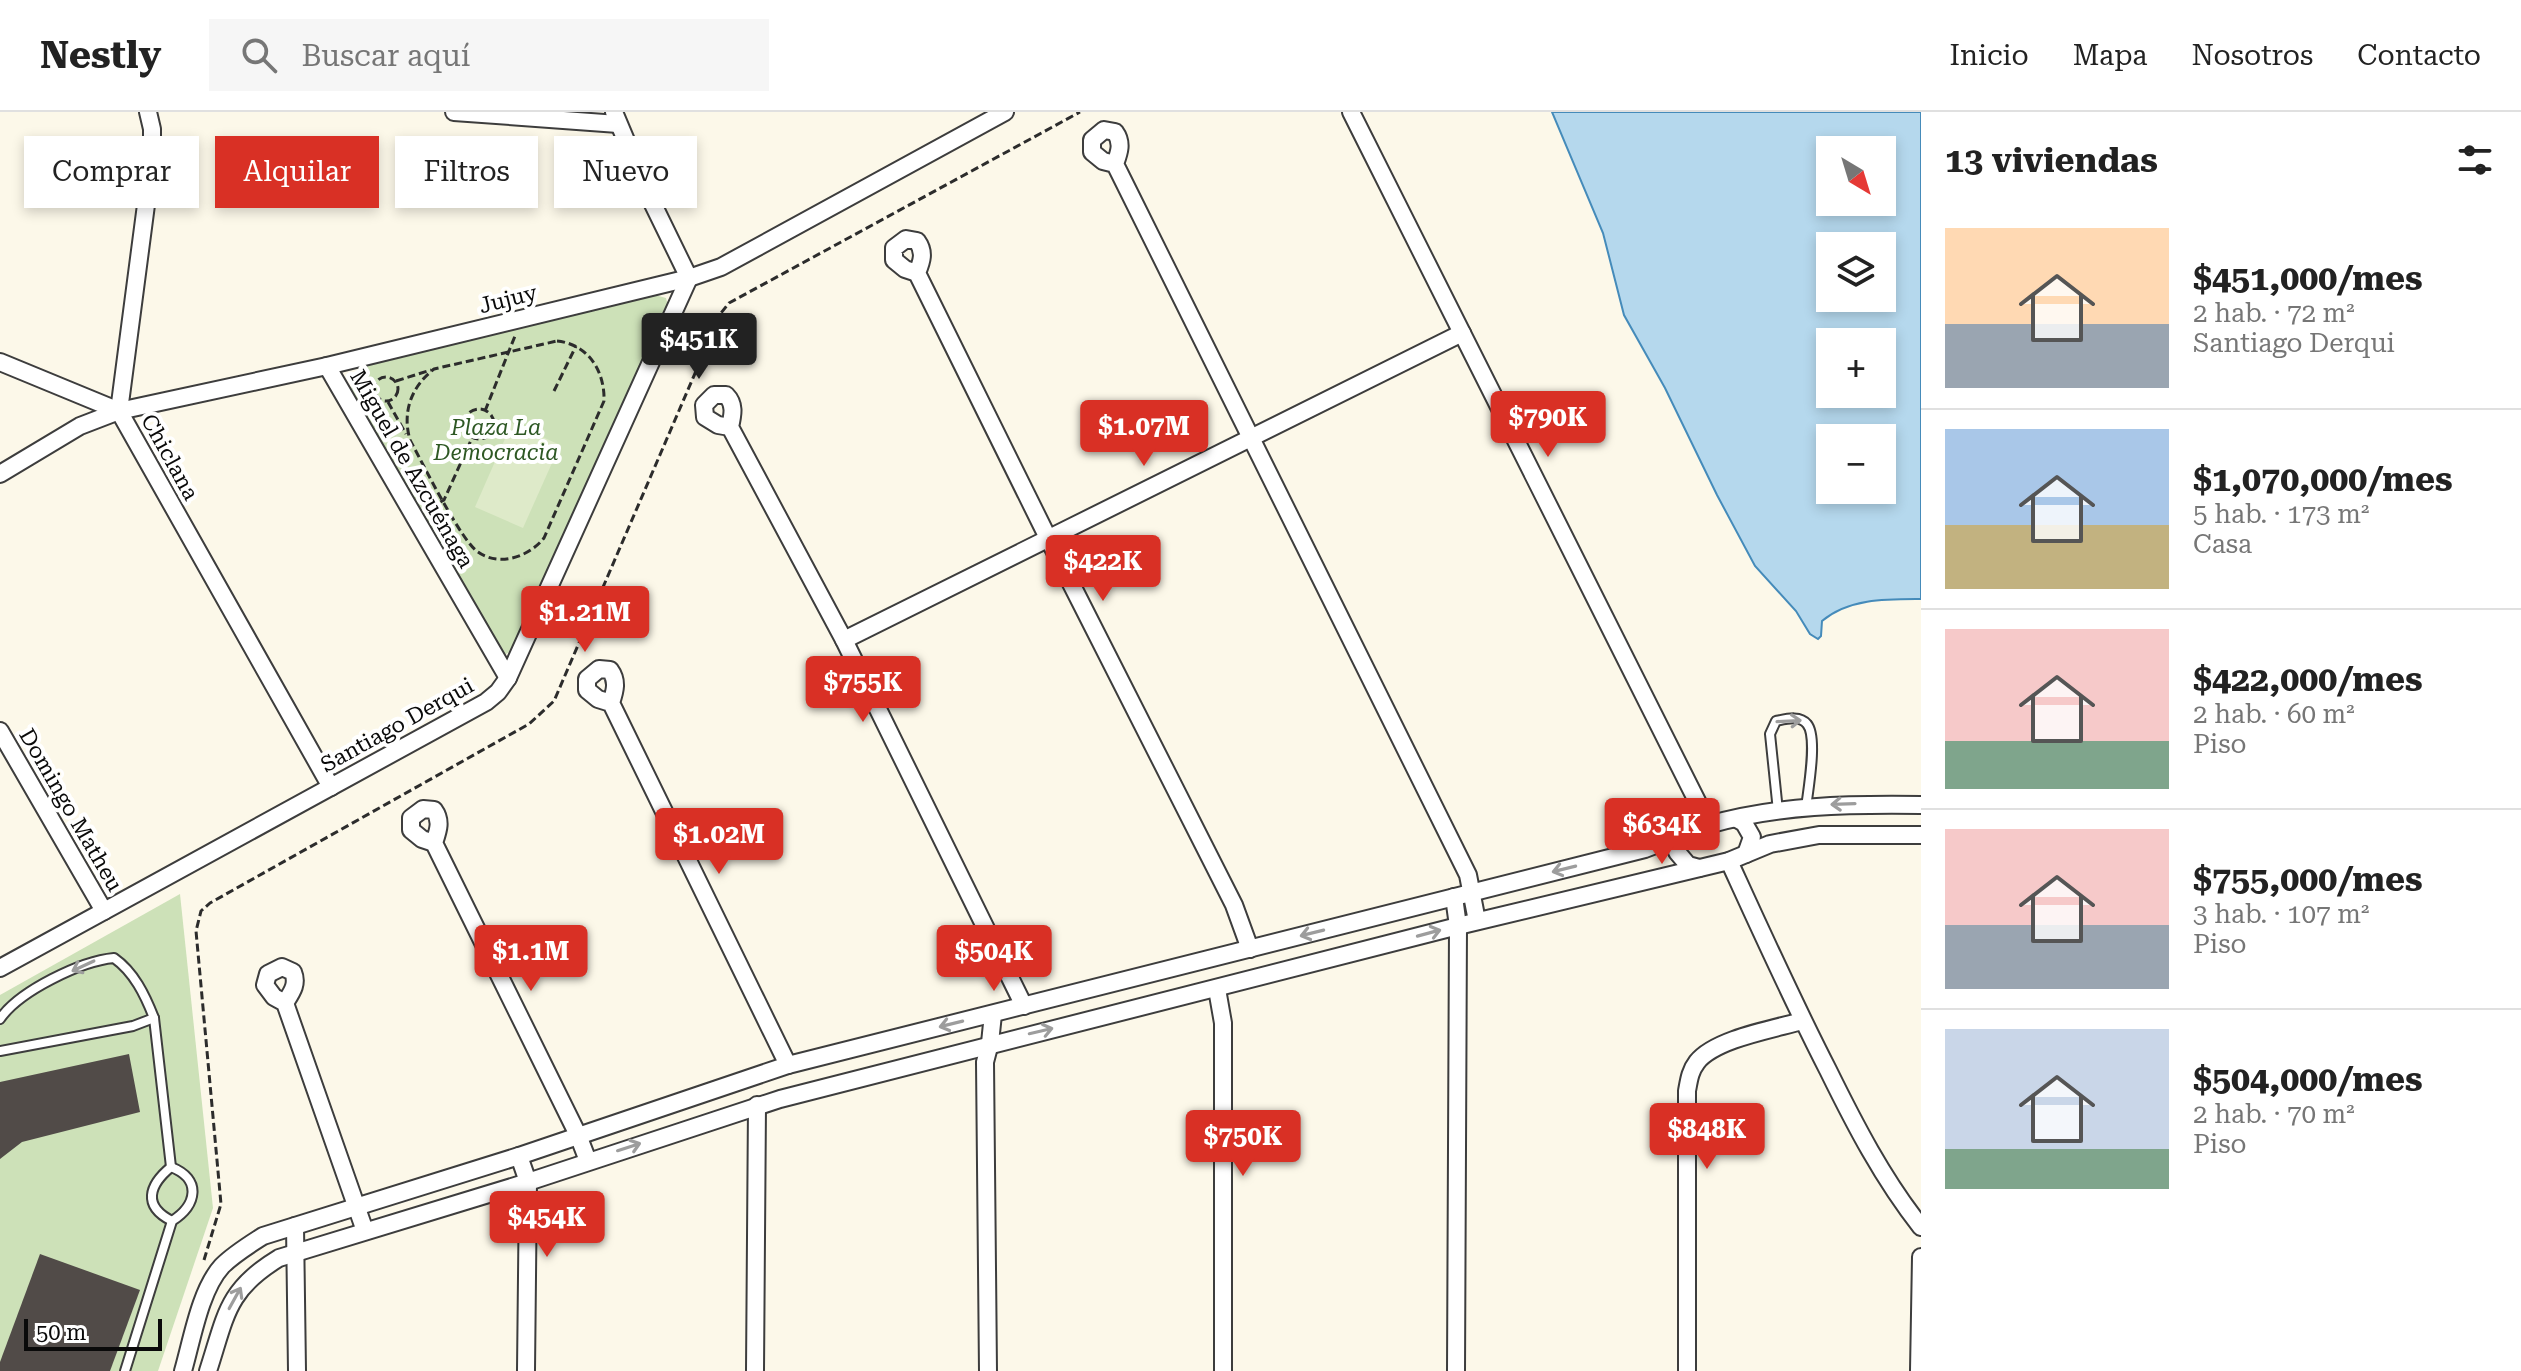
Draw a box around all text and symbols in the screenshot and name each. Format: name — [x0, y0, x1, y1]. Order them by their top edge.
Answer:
search box — [209, 19, 769, 91]
text: Nestly — [40, 33, 161, 77]
icon: search — [237, 33, 281, 77]
text: Buscar aquí — [301, 38, 470, 73]
text: Inicio — [1949, 39, 2029, 72]
text: Mapa — [2073, 39, 2147, 72]
text: Nosotros — [2191, 39, 2313, 72]
text: Contacto — [2357, 39, 2481, 72]
chip: Comprar — [24, 136, 199, 208]
chip: Alquilar — [215, 136, 379, 208]
chip: Filtros — [395, 136, 538, 208]
chip: Nuevo — [554, 136, 697, 208]
north arrow — [1816, 136, 1896, 216]
map controls — [1816, 136, 1896, 504]
icon: filters — [2453, 138, 2497, 182]
text: 13 viviendas — [1945, 140, 2158, 180]
button: layers — [1816, 232, 1896, 312]
text: $451,000/mes — [2193, 258, 2423, 298]
icon: home — [2009, 260, 2105, 356]
street label: Jujuy — [476, 280, 540, 318]
text: 2 hab. · 72 m² — [2193, 298, 2355, 328]
pin: $451K — [643, 313, 755, 381]
text: $451K — [660, 324, 738, 354]
button: + — [1816, 328, 1896, 408]
text: Santiago Derqui — [2193, 328, 2395, 358]
street label: Miguel de Azcuénaga — [345, 366, 479, 572]
pin: $790K — [1492, 391, 1604, 459]
pin: $1.07M — [1079, 400, 1209, 468]
text: $790K — [1509, 402, 1587, 432]
street label: Chiclana — [136, 410, 204, 504]
text: $1.07M — [1098, 411, 1190, 441]
park label: Plaza La Democracia — [432, 415, 559, 465]
button: − — [1816, 424, 1896, 504]
text: $1,070,000/mes — [2193, 459, 2453, 499]
icon: home — [2009, 461, 2105, 557]
text: 5 hab. · 173 m² — [2193, 499, 2369, 529]
text: Casa — [2193, 529, 2252, 559]
pin: $422K — [1047, 535, 1159, 603]
text: $422K — [1064, 546, 1142, 576]
pin: $1.21M — [520, 586, 650, 654]
text: $1.21M — [539, 597, 631, 627]
pin: $755K — [807, 656, 919, 724]
text: $422,000/mes — [2193, 659, 2423, 699]
icon: home — [2009, 661, 2105, 757]
text: $755K — [824, 667, 902, 697]
street label: Santiago Derqui — [316, 673, 478, 777]
text: 2 hab. · 60 m² — [2193, 699, 2355, 729]
one-way arrow — [1776, 713, 1802, 728]
street label: Domingo Matheu — [14, 724, 128, 896]
text: Piso — [2193, 729, 2246, 759]
one-way arrow — [1830, 797, 1857, 812]
pin: $634K — [1606, 798, 1718, 866]
pin: $1.02M — [654, 808, 784, 876]
text: $634K — [1623, 809, 1701, 839]
text: $1.02M — [673, 819, 765, 849]
text: $755,000/mes — [2193, 859, 2423, 899]
icon: home — [2009, 861, 2105, 957]
one-way arrow — [1551, 863, 1577, 878]
text: 3 hab. · 107 m² — [2193, 899, 2369, 929]
pin: $1.1M — [475, 925, 587, 993]
pin: $504K — [938, 925, 1050, 993]
one-way arrow — [1415, 925, 1441, 940]
one-way arrow — [1299, 926, 1325, 941]
text: Piso — [2193, 929, 2246, 959]
text: $1.1M — [493, 936, 569, 966]
text: $504K — [955, 936, 1033, 966]
one-way arrow — [71, 959, 95, 974]
one-way arrow — [939, 1018, 964, 1033]
one-way arrow — [1027, 1023, 1053, 1038]
text: $504,000/mes — [2193, 1059, 2423, 1099]
icon: home — [2009, 1061, 2105, 1157]
text: 2 hab. · 70 m² — [2193, 1099, 2355, 1129]
pin: $848K — [1651, 1103, 1763, 1171]
pin: $750K — [1187, 1110, 1299, 1178]
text: $848K — [1668, 1114, 1746, 1144]
text: $750K — [1204, 1121, 1282, 1151]
text: Piso — [2193, 1129, 2246, 1159]
one-way arrow — [616, 1139, 641, 1154]
pin: $454K — [491, 1191, 603, 1259]
text: $454K — [508, 1202, 586, 1232]
one-way arrow — [227, 1287, 243, 1310]
scale bar — [24, 1315, 162, 1351]
text: 50 m — [36, 1320, 86, 1345]

